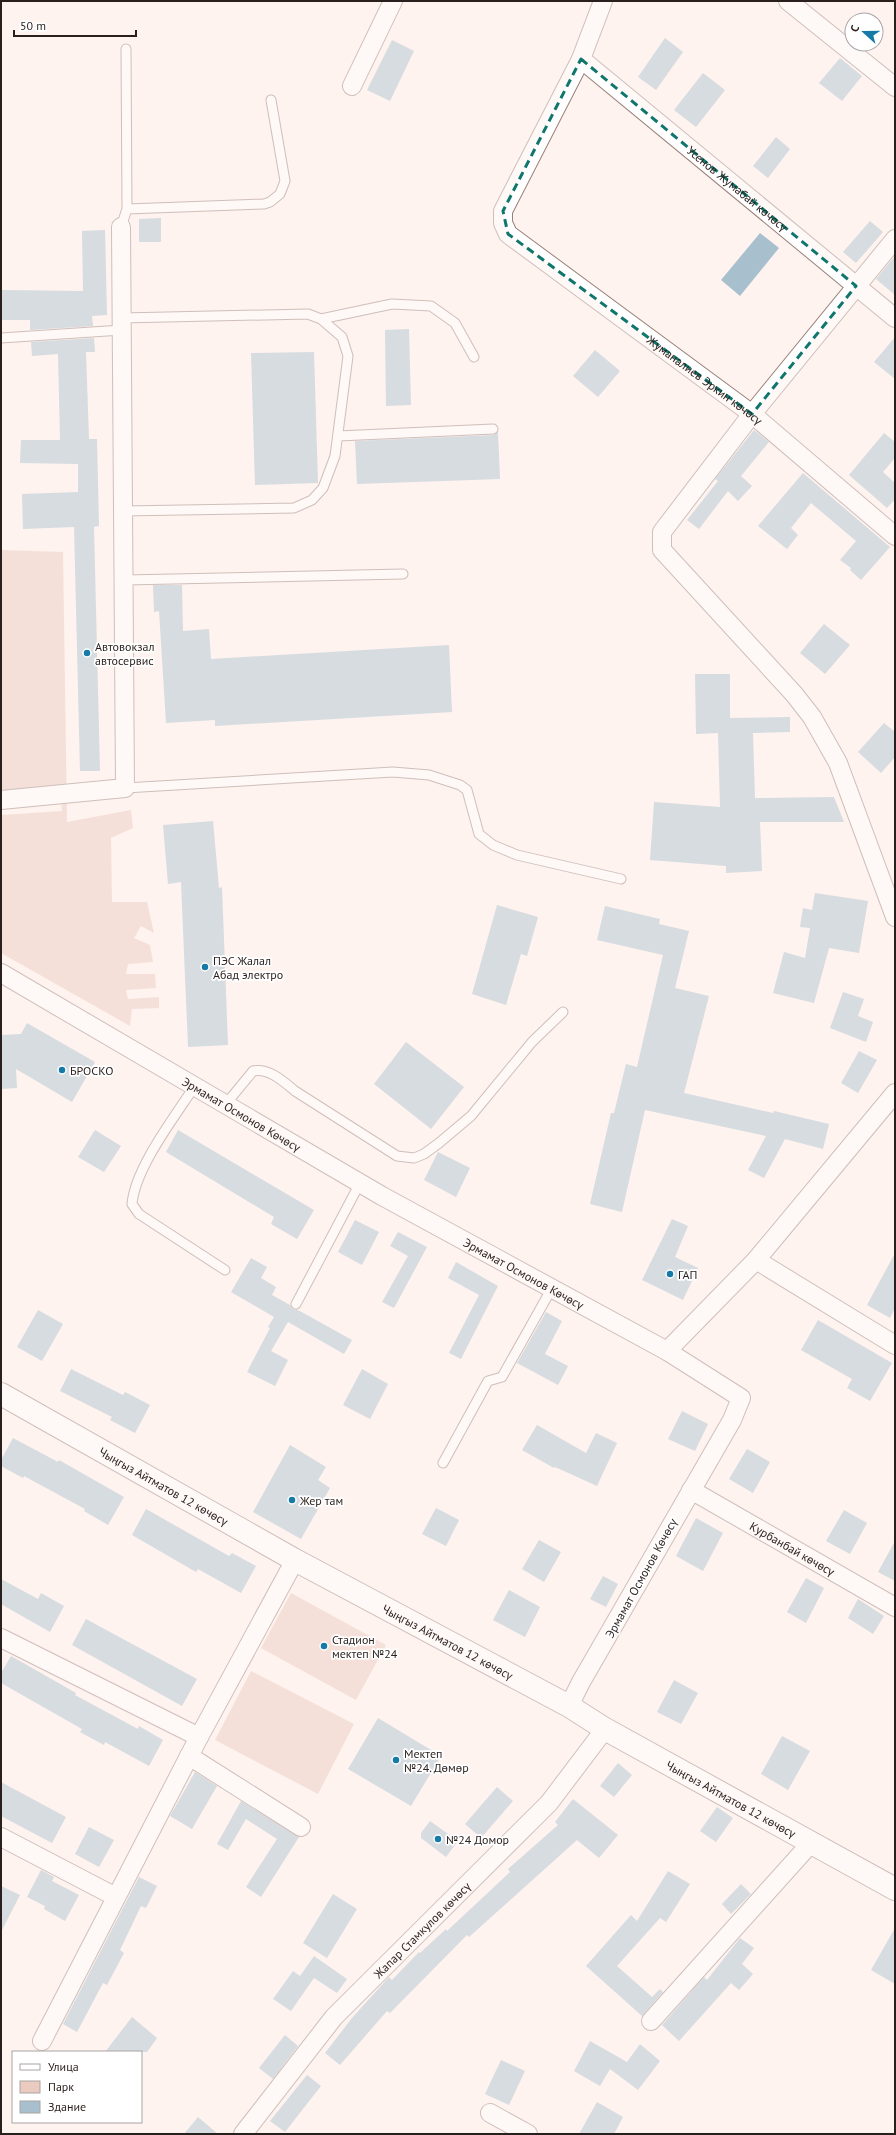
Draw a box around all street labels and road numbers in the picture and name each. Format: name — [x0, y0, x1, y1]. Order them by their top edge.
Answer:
street label: Усенов Жумабай көчөсү — [684, 142, 791, 234]
street label: Жуманалиев Эркин көчөсү — [644, 331, 766, 428]
street label: Эрмамат Осмонов Көчөсү — [180, 1073, 304, 1155]
street label: Эрмамат Осмонов Көчөсү — [461, 1234, 587, 1312]
street label: Чыңгыз Айтматов 12 көчөсү — [96, 1443, 231, 1529]
street label: Эрмамат Осмонов Көчөсү — [602, 1515, 680, 1641]
street label: Курбанбай көчөсү — [747, 1518, 838, 1579]
street label: Чыңгыз Айтматов 12 көчөсү — [380, 1601, 516, 1683]
street label: Чыңгыз Айтматов 12 көчөсү — [664, 1757, 799, 1841]
street label: Жапар Стамкулов көчөсү — [369, 1878, 473, 1982]

